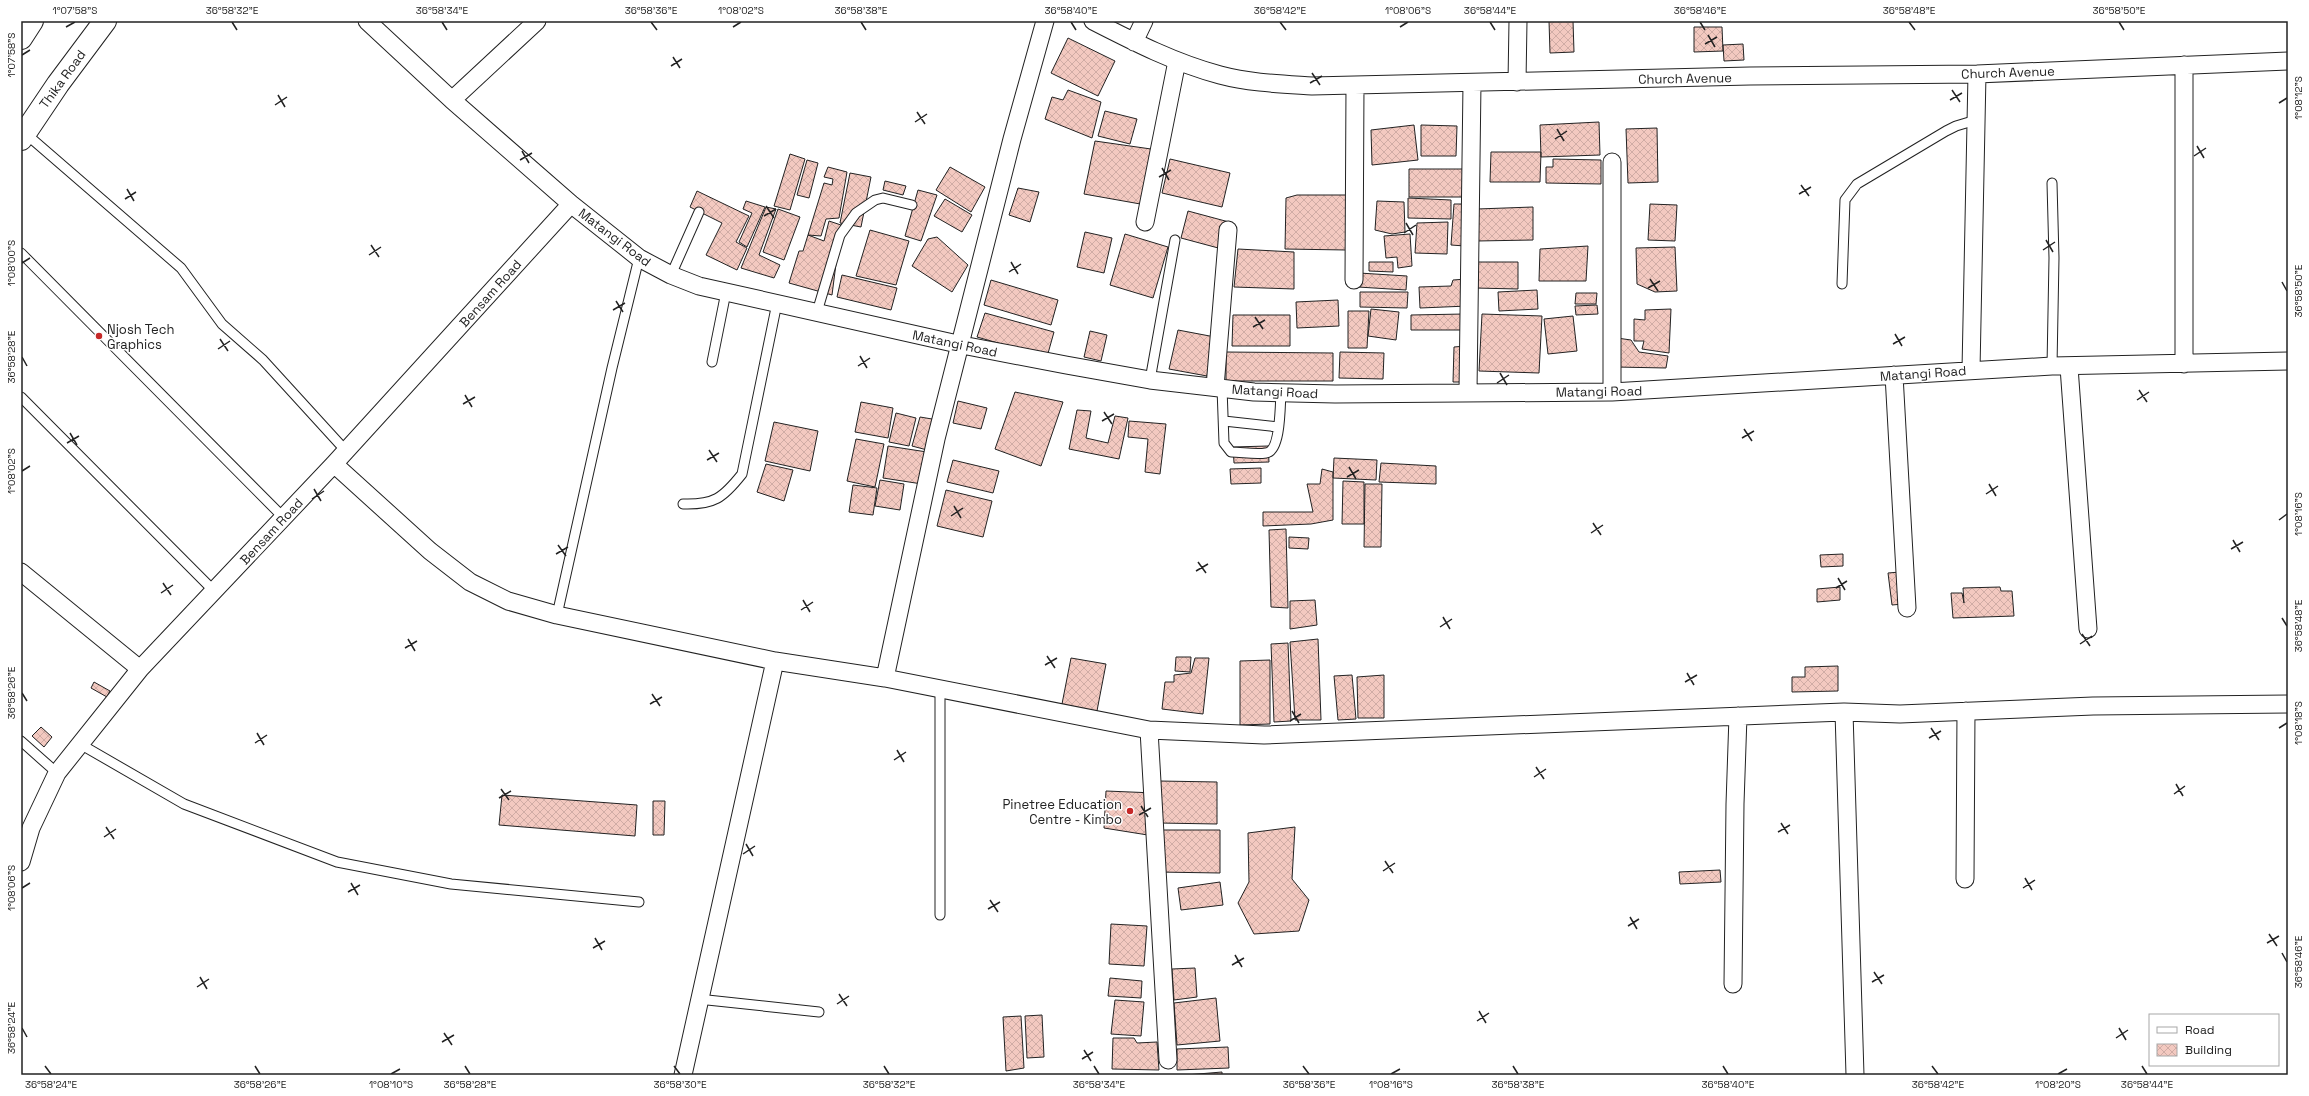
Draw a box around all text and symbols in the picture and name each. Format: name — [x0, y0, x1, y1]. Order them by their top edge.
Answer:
text: 1°07'58"S — [53, 4, 97, 17]
text: 36°58'32"E — [206, 4, 259, 17]
text: 36°58'34"E — [416, 4, 469, 17]
text: 36°58'36"E — [625, 4, 678, 17]
text: 1°08'02"S — [718, 4, 764, 17]
text: 36°58'38"E — [835, 4, 888, 17]
text: 36°58'40"E — [1045, 4, 1098, 17]
text: 36°58'42"E — [1254, 4, 1307, 17]
text: 1°08'06"S — [1385, 4, 1431, 17]
text: 36°58'44"E — [1464, 4, 1517, 17]
text: 36°58'46"E — [1674, 4, 1727, 17]
text: 36°58'48"E — [1883, 4, 1936, 17]
text: 36°58'50"E — [2093, 4, 2146, 17]
text: 1°07'58"S — [5, 33, 18, 77]
street label: Thika Road — [35, 47, 89, 112]
street label: Church Avenue — [1961, 62, 2055, 83]
street label: Church Avenue — [1638, 69, 1732, 88]
text: 1°08'12"S — [2292, 76, 2305, 120]
street label: Matangi Road — [575, 205, 654, 270]
text: 1°08'00"S — [5, 240, 18, 286]
street label: Bensam Road — [456, 256, 525, 331]
text: 36°58'50"E — [2292, 264, 2305, 317]
place label: Njosh Tech Graphics — [107, 321, 174, 353]
street label: Matangi Road — [911, 326, 999, 361]
text: 36°58'28"E — [5, 330, 18, 383]
marker: Njosh Tech Graphics — [94, 331, 104, 341]
street label: Matangi Road — [1879, 362, 1967, 385]
street label: Matangi Road — [1231, 381, 1319, 402]
street label: Matangi Road — [1556, 382, 1642, 401]
text: 1°08'02"S — [5, 448, 18, 494]
text: 1°08'16"S — [2292, 492, 2305, 536]
street label: Bensam Road — [236, 494, 307, 568]
text: 36°58'48"E — [2292, 599, 2305, 652]
text: 36°58'26"E — [5, 666, 18, 719]
text: 1°08'18"S — [2292, 701, 2305, 745]
place label: Pinetree Education Centre - Kimbo — [1003, 796, 1122, 828]
marker: Pinetree Education Centre - Kimbo — [1125, 806, 1135, 816]
text: 1°08'06"S — [5, 865, 18, 911]
text: 36°58'46"E — [2292, 935, 2305, 988]
text: 36°58'24"E — [5, 1002, 18, 1054]
legend — [2149, 1014, 2279, 1066]
text: Road — [2185, 1022, 2214, 1038]
text: Building — [2185, 1042, 2232, 1058]
text: 36°58'24"E — [25, 1078, 77, 1091]
text: 36°58'26"E — [234, 1078, 287, 1091]
text: 1°08'10"S — [369, 1078, 413, 1091]
text: 36°58'28"E — [444, 1078, 497, 1091]
text: 36°58'30"E — [653, 1078, 707, 1091]
text: 36°58'32"E — [863, 1078, 916, 1091]
text: 36°58'34"E — [1073, 1078, 1126, 1091]
text: 36°58'36"E — [1283, 1078, 1336, 1091]
text: 1°08'16"S — [1369, 1078, 1413, 1091]
text: 36°58'38"E — [1492, 1078, 1545, 1091]
text: 36°58'40"E — [1702, 1078, 1755, 1091]
text: 36°58'42"E — [1912, 1078, 1965, 1091]
text: 1°08'20"S — [2035, 1078, 2081, 1091]
text: 36°58'44"E — [2121, 1078, 2174, 1091]

